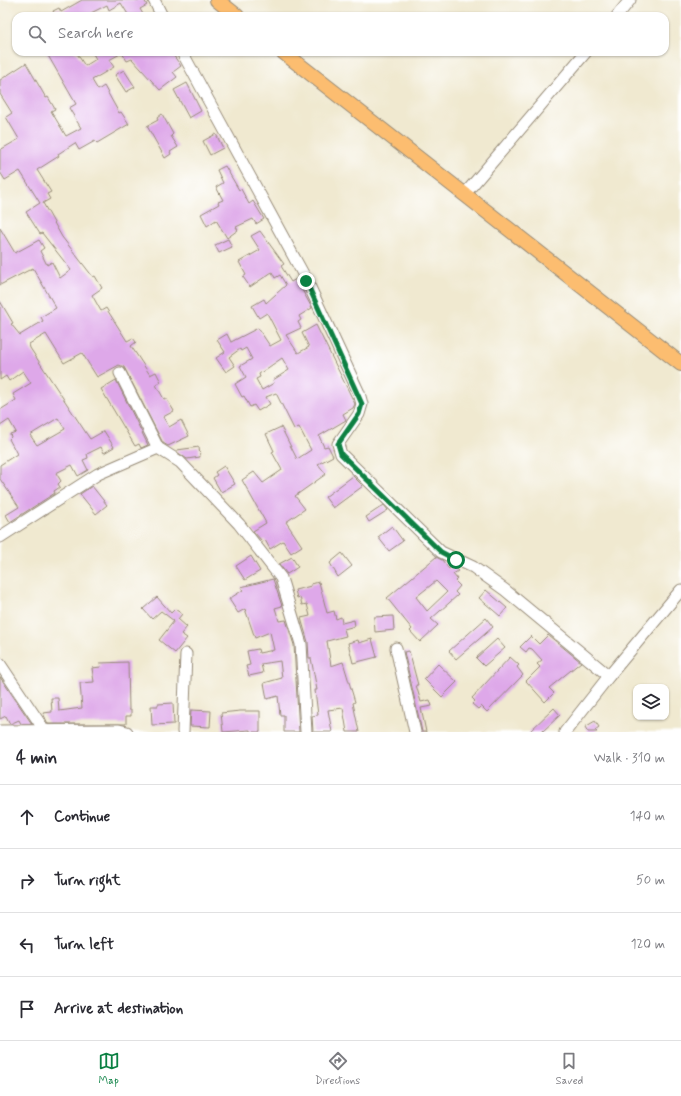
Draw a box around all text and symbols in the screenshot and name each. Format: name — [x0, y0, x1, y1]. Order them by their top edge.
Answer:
search box — [12, 12, 669, 56]
icon: search — [26, 23, 48, 45]
text: Search here — [58, 24, 134, 44]
route end — [297, 272, 315, 290]
route start — [447, 551, 465, 569]
map controls — [633, 684, 669, 720]
button: layers — [633, 684, 669, 720]
text: 4 min — [16, 747, 57, 769]
text: Walk · 310 m — [594, 750, 665, 767]
icon: ahead — [16, 806, 38, 828]
text: Continue — [54, 807, 110, 827]
text: 140 m — [630, 808, 665, 825]
icon: right — [16, 870, 38, 892]
text: Turn right — [54, 871, 121, 891]
text: 50 m — [636, 872, 665, 889]
icon: left — [16, 934, 38, 956]
text: Turn left — [54, 935, 114, 955]
text: 120 m — [631, 936, 665, 953]
icon: arrive — [16, 998, 38, 1020]
text: Arrive at destination — [54, 999, 183, 1019]
tab: Map — [98, 1050, 120, 1088]
tab: Directions — [315, 1050, 360, 1088]
tab: Saved — [556, 1050, 583, 1088]

